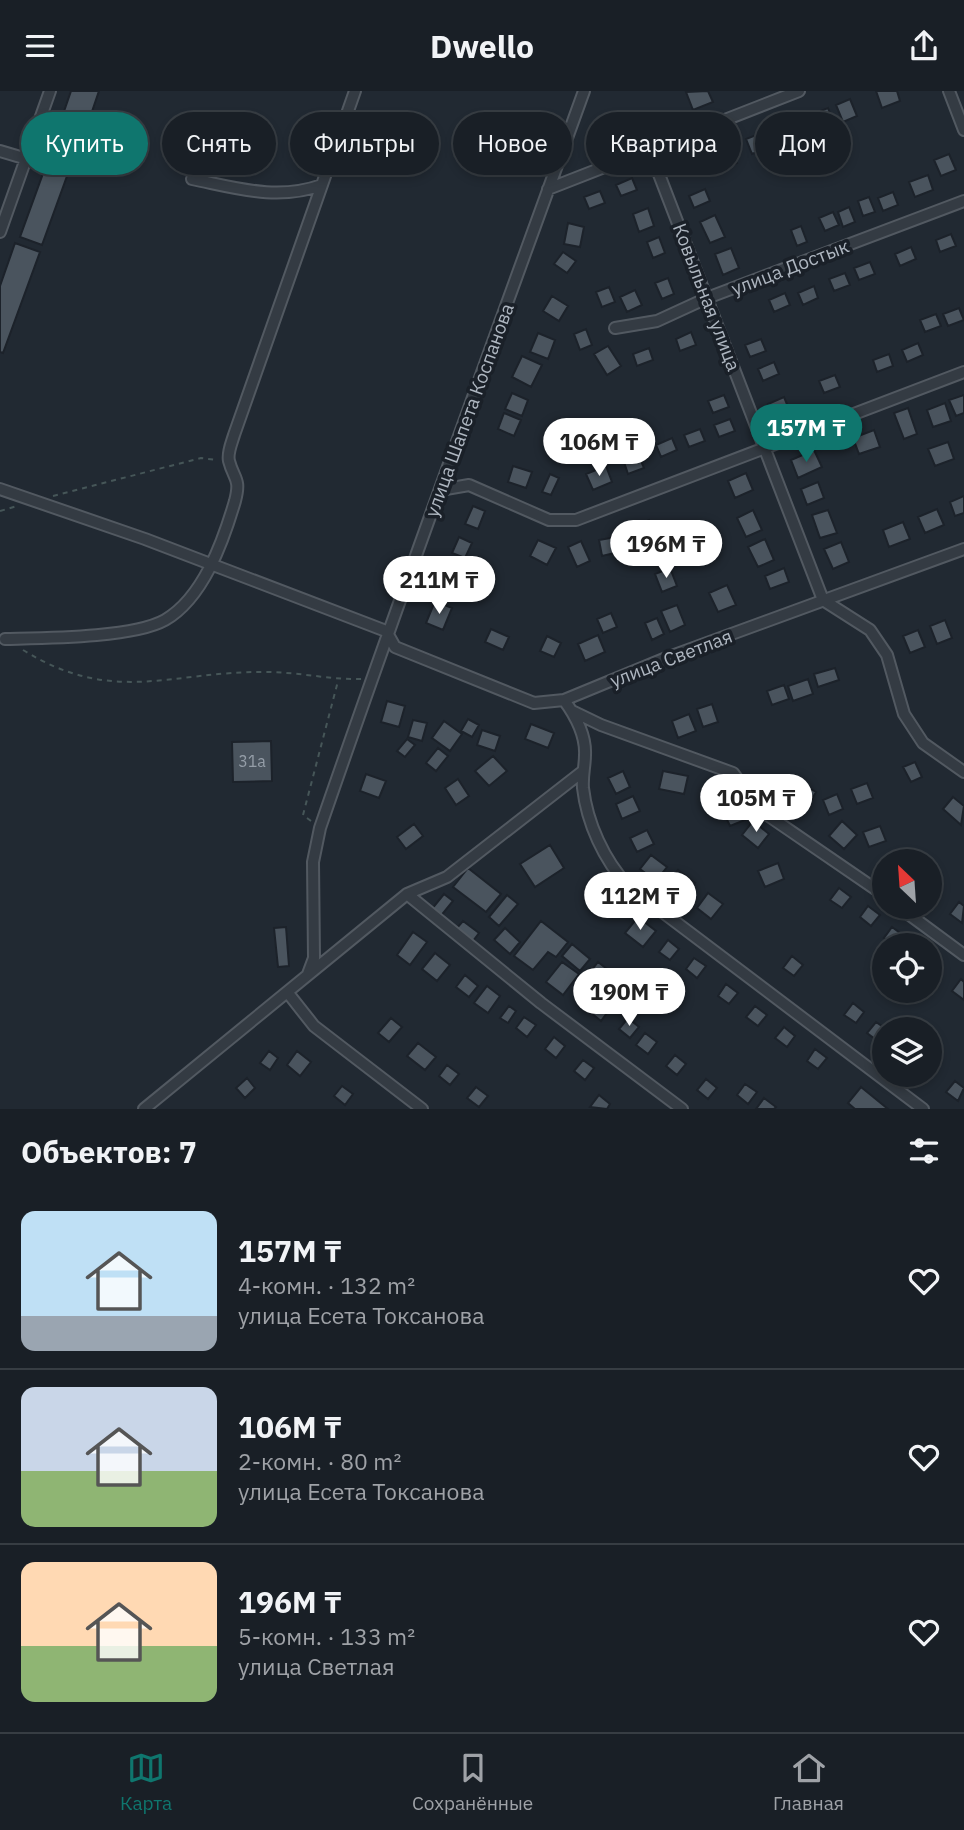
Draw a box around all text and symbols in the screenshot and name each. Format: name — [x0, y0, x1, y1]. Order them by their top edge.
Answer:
text: Dwello — [430, 25, 534, 67]
icon: menu — [21, 27, 59, 65]
icon: share — [905, 27, 943, 65]
chip: Купить — [21, 112, 148, 175]
chip: Снять — [162, 112, 276, 175]
chip: Фильтры — [290, 112, 439, 175]
chip: Новое — [453, 112, 572, 175]
chip: Квартира — [586, 112, 741, 175]
chip: Дом — [755, 112, 851, 175]
street label: Ковыльная улица — [668, 220, 746, 374]
street label: улица Достык — [728, 234, 852, 300]
street label: улица Шапета Коспанова — [419, 300, 519, 520]
pin: 157M ₸ — [749, 405, 863, 464]
text: 157M ₸ — [766, 412, 846, 442]
pin: 106M ₸ — [542, 419, 656, 478]
text: 106M ₸ — [559, 426, 639, 456]
pin: 196M ₸ — [609, 521, 723, 580]
text: 196M ₸ — [626, 528, 706, 558]
pin: 211M ₸ — [382, 557, 496, 616]
text: 211M ₸ — [399, 564, 479, 594]
street label: улица Светлая — [606, 624, 736, 692]
house number: 31а — [238, 751, 266, 771]
pin: 105M ₸ — [699, 775, 813, 834]
text: 105M ₸ — [716, 782, 796, 812]
north arrow — [872, 849, 942, 919]
map controls — [872, 849, 942, 1087]
pin: 112M ₸ — [583, 873, 697, 932]
text: 112M ₸ — [600, 880, 680, 910]
button: locate — [872, 933, 942, 1003]
pin: 190M ₸ — [572, 969, 686, 1028]
text: 190M ₸ — [589, 976, 669, 1006]
button: layers — [872, 1017, 942, 1087]
text: Объектов: 7 — [21, 1132, 197, 1171]
icon: filters — [905, 1132, 943, 1170]
text: 157M ₸ — [238, 1231, 342, 1270]
icon: home — [77, 1239, 161, 1323]
icon: heart — [905, 1262, 943, 1300]
text: 4-комн. · 132 m² — [238, 1270, 415, 1300]
text: улица Есета Токсанова — [238, 1300, 484, 1330]
text: 106M ₸ — [238, 1407, 342, 1446]
icon: home — [77, 1415, 161, 1499]
icon: heart — [905, 1438, 943, 1476]
text: 2-комн. · 80 m² — [238, 1446, 401, 1476]
text: улица Есета Токсанова — [238, 1476, 484, 1506]
text: 196M ₸ — [238, 1582, 342, 1621]
icon: home — [77, 1590, 161, 1674]
icon: heart — [905, 1613, 943, 1651]
text: 5-комн. · 133 m² — [238, 1621, 415, 1651]
text: улица Светлая — [238, 1651, 394, 1681]
tab: Карта — [120, 1749, 172, 1815]
tab: Сохранённые — [412, 1749, 533, 1815]
tab: Главная — [773, 1749, 844, 1815]

